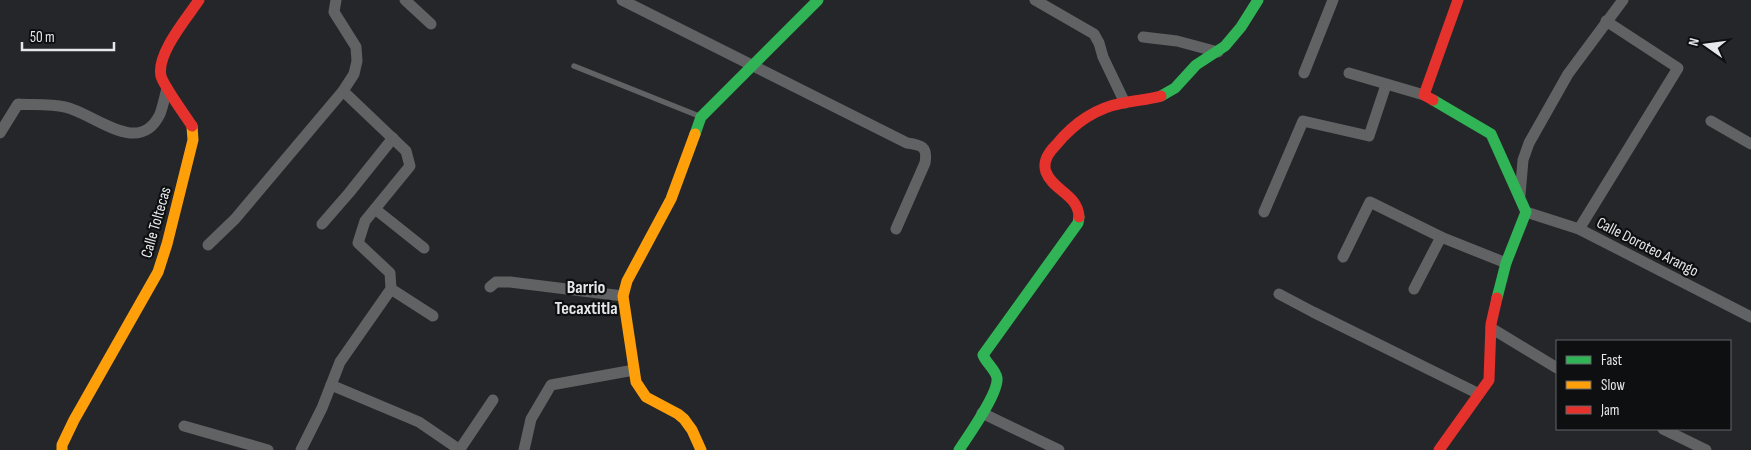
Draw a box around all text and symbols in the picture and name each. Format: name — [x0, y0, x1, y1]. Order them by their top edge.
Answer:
scale bar — [22, 20, 115, 52]
north arrow — [1681, 20, 1731, 70]
text: 50 m — [30, 28, 55, 47]
text: N — [1685, 36, 1703, 48]
street label: Calle Toltecas — [137, 185, 176, 260]
street label: Calle Doroteo Arango — [1593, 213, 1701, 281]
district label: Barrio Tecaxtitla — [554, 277, 618, 319]
legend — [1556, 340, 1731, 430]
text: Fast — [1601, 351, 1623, 370]
text: Slow — [1601, 376, 1625, 395]
text: Jam — [1600, 401, 1619, 420]

